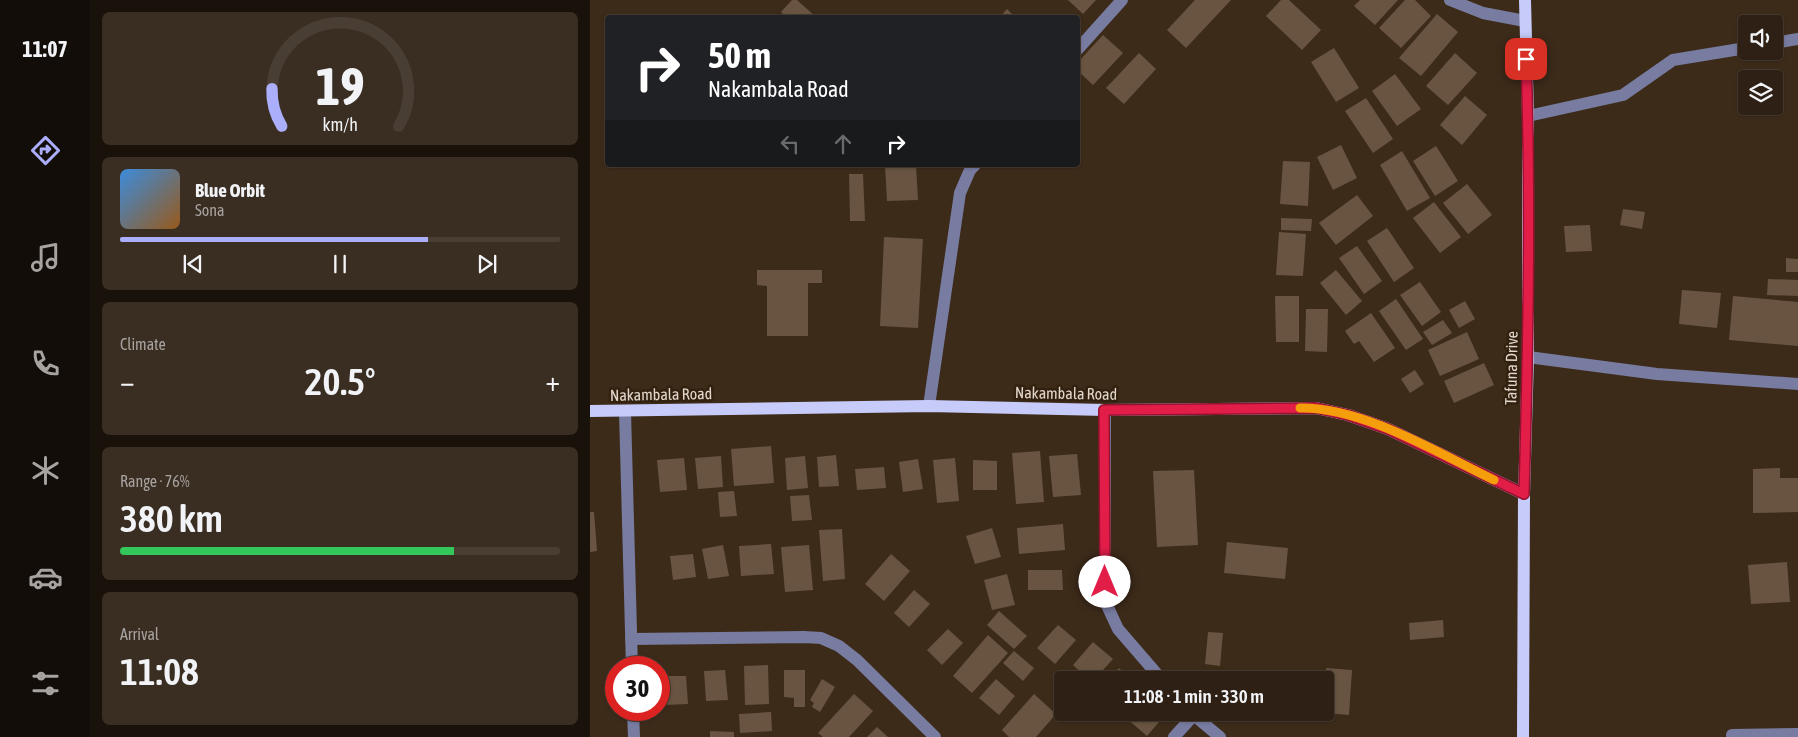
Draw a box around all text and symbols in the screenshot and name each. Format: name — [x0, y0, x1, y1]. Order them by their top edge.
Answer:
map controls — [1738, 15, 1783, 115]
button: sound — [1738, 15, 1783, 60]
icon: right — [625, 35, 690, 100]
text: 50 m — [708, 35, 771, 75]
text: 11:07 — [22, 36, 68, 62]
pin — [1505, 38, 1547, 80]
icon: arrive — [1512, 45, 1540, 73]
text: 19 — [316, 56, 364, 116]
button: layers — [1738, 70, 1783, 115]
text: Nakambala Road — [708, 76, 849, 102]
text: km/h — [322, 114, 358, 135]
icon: left — [776, 130, 804, 158]
icon: ahead — [829, 130, 857, 158]
icon: right — [882, 130, 910, 158]
icon: directions — [28, 133, 63, 168]
text: Blue Orbit — [195, 179, 265, 201]
text: Sona — [195, 201, 224, 219]
icon: music — [28, 240, 63, 275]
icon: previous — [179, 250, 207, 278]
icon: pause — [326, 250, 354, 278]
icon: next — [473, 250, 501, 278]
street label: Tafuna Drive — [1501, 331, 1521, 405]
text: Climate — [120, 335, 166, 353]
icon: phone — [28, 346, 63, 381]
text: 20.5° — [305, 360, 375, 403]
text: − — [120, 365, 135, 397]
text: + — [545, 365, 560, 397]
street label: Nakambala Road — [1015, 383, 1117, 403]
street label: Nakambala Road — [610, 384, 712, 404]
icon: climate — [28, 453, 63, 488]
text: Range · 76% — [120, 472, 190, 490]
text: 380 km — [120, 497, 223, 540]
position arrow — [1078, 555, 1130, 607]
icon: car — [28, 560, 63, 595]
text: Arrival — [120, 625, 159, 643]
text: 11:08 — [120, 650, 199, 693]
speed limit sign: 30 — [605, 656, 670, 721]
icon: filters — [28, 666, 63, 701]
text: 11:08 · 1 min · 330 m — [1124, 685, 1264, 707]

